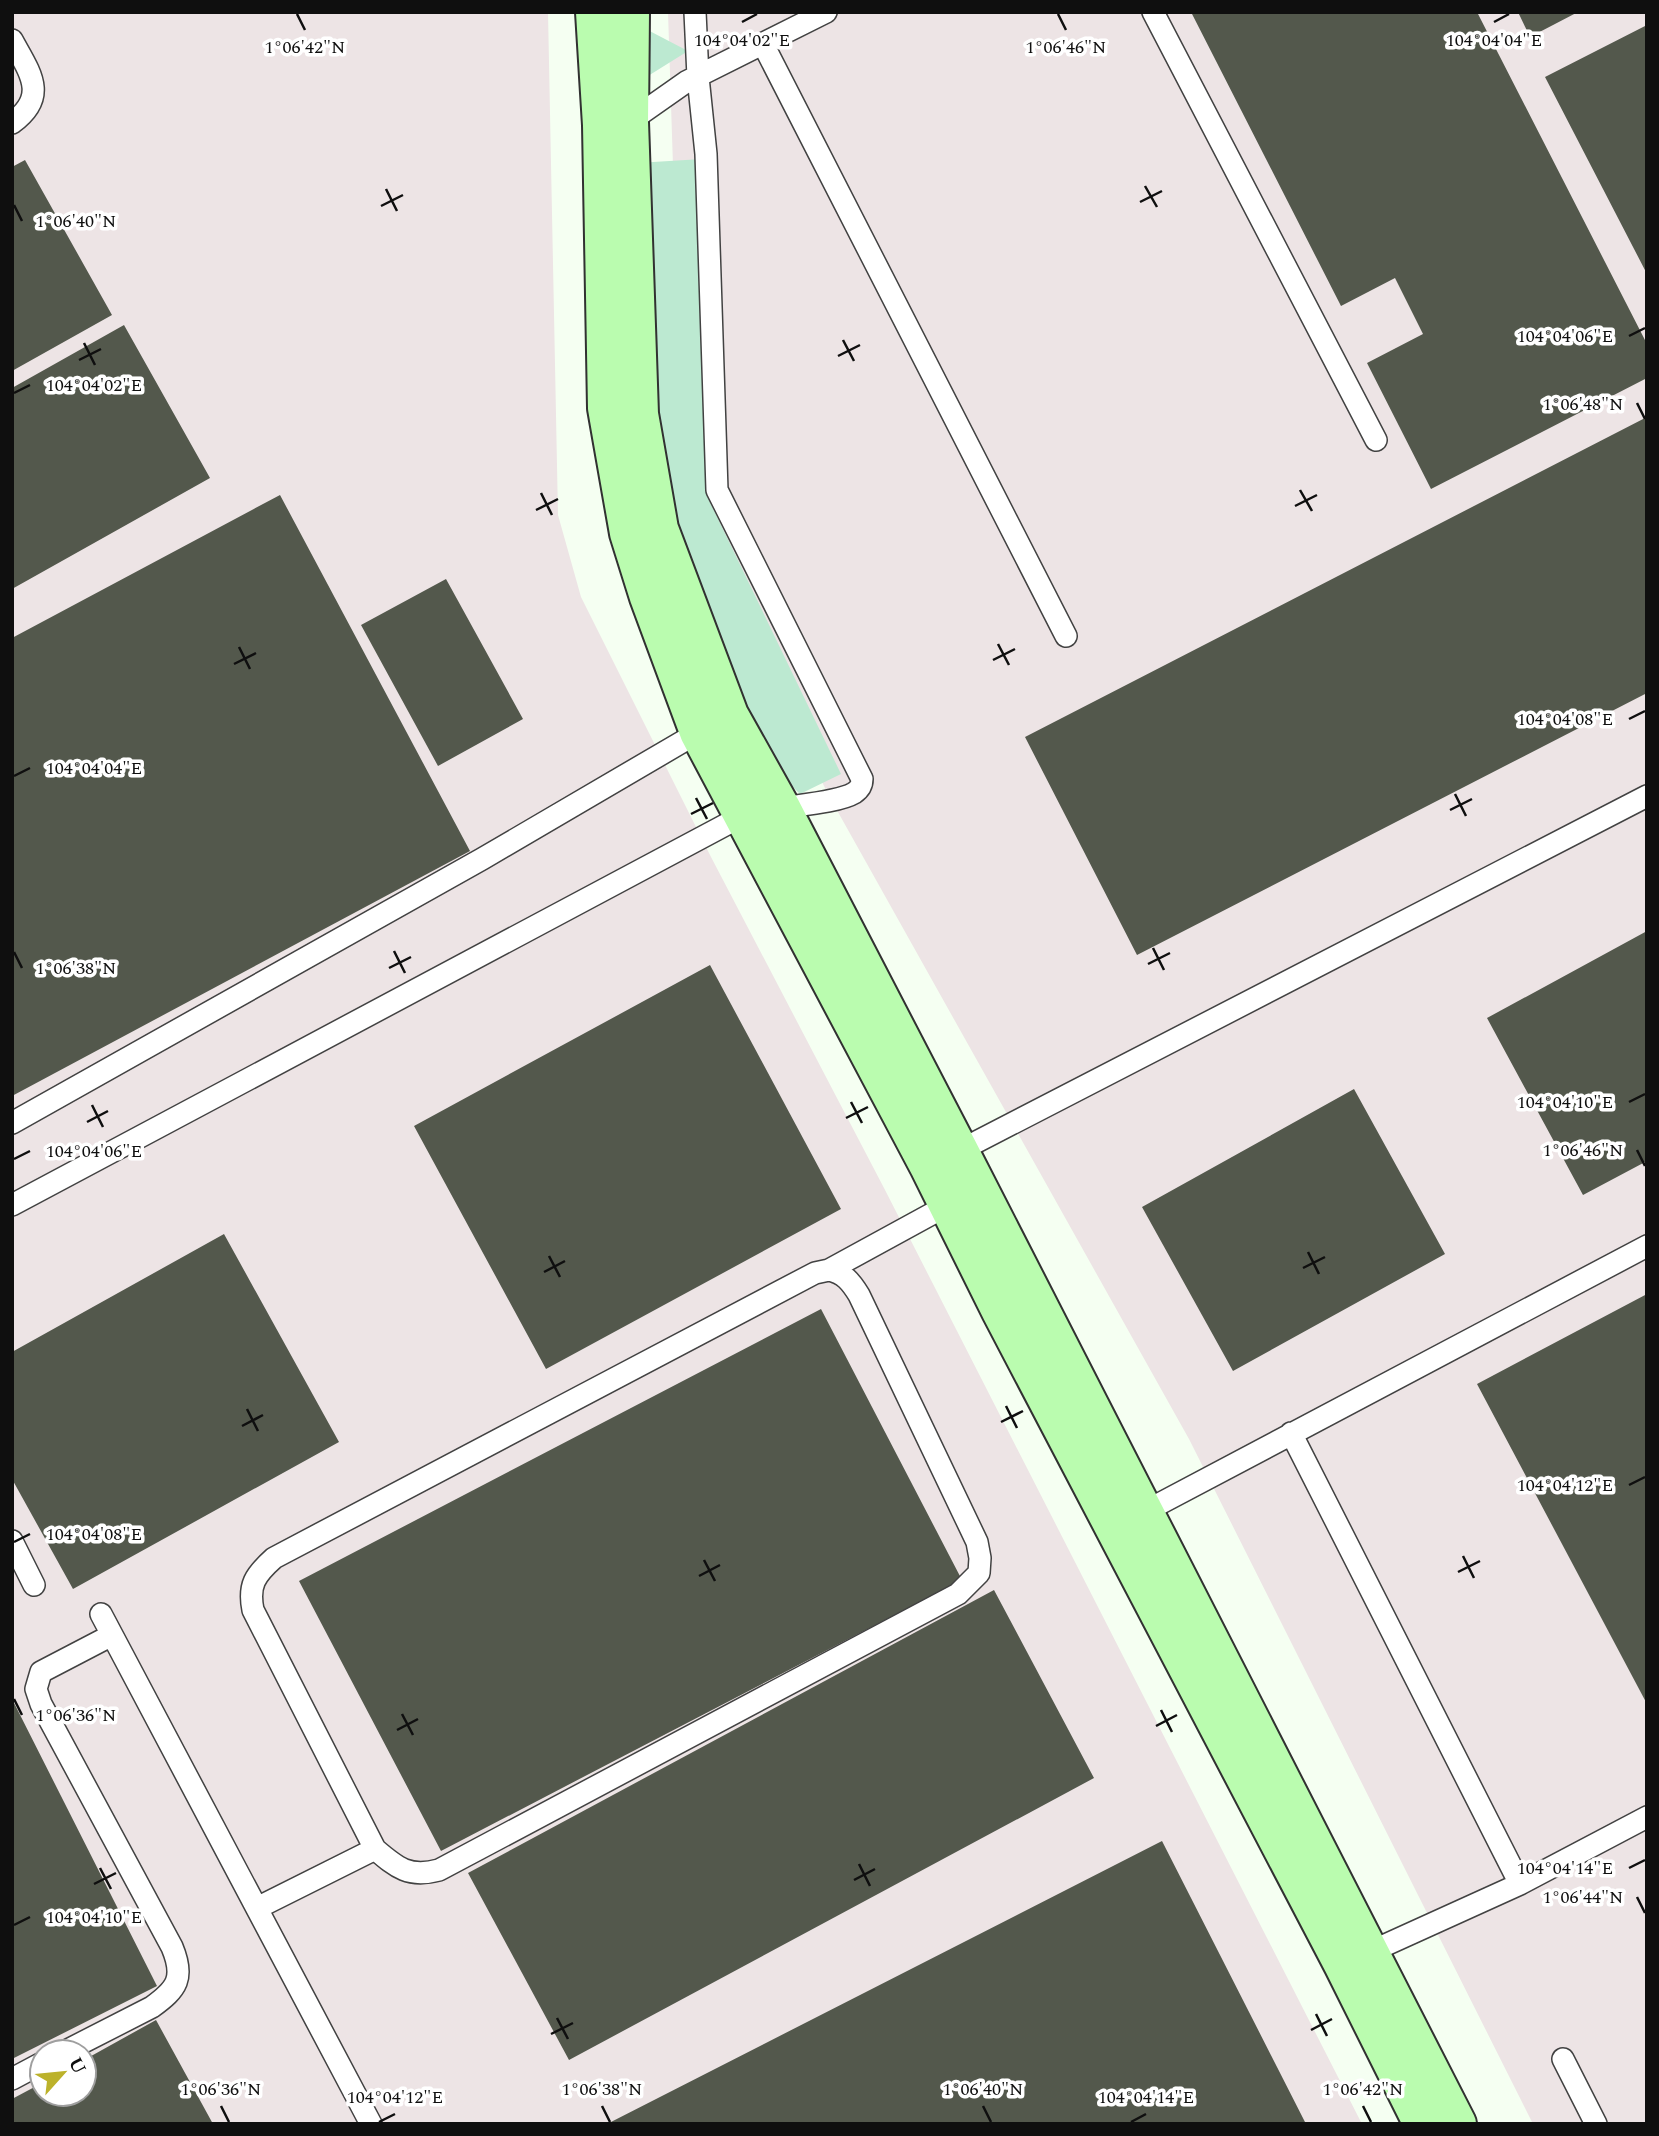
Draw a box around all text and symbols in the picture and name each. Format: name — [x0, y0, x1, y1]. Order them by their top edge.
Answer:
text: 104°04'02"E — [694, 27, 790, 54]
text: 104°04'04"E — [1446, 27, 1542, 54]
text: 1°06'42"N — [265, 34, 345, 61]
text: 1°06'46"N — [1026, 34, 1106, 61]
text: 1°06'40"N — [36, 208, 116, 235]
text: 104°04'06"E — [1517, 323, 1613, 350]
text: 104°04'02"E — [46, 372, 142, 399]
text: 1°06'48"N — [1543, 391, 1623, 418]
text: 104°04'08"E — [1517, 706, 1613, 733]
text: 104°04'04"E — [46, 755, 142, 782]
text: 1°06'38"N — [36, 955, 116, 982]
text: 104°04'10"E — [1517, 1089, 1613, 1116]
text: 1°06'46"N — [1543, 1137, 1623, 1164]
text: 104°04'06"E — [46, 1138, 142, 1165]
text: 104°04'12"E — [1517, 1472, 1613, 1499]
text: 104°04'08"E — [46, 1521, 142, 1548]
text: 1°06'36"N — [36, 1702, 116, 1729]
text: 104°04'14"E — [1517, 1855, 1613, 1882]
text: 1°06'44"N — [1543, 1884, 1623, 1911]
text: 104°04'10"E — [46, 1904, 142, 1931]
north arrow — [28, 2038, 98, 2108]
text: U — [60, 2052, 93, 2080]
text: 1°06'36"N — [181, 2076, 261, 2103]
text: 1°06'38"N — [562, 2076, 642, 2103]
text: 1°06'40"N — [943, 2076, 1023, 2103]
text: 1°06'42"N — [1323, 2076, 1403, 2103]
text: 104°04'12"E — [347, 2084, 443, 2111]
text: 104°04'14"E — [1098, 2084, 1194, 2111]

